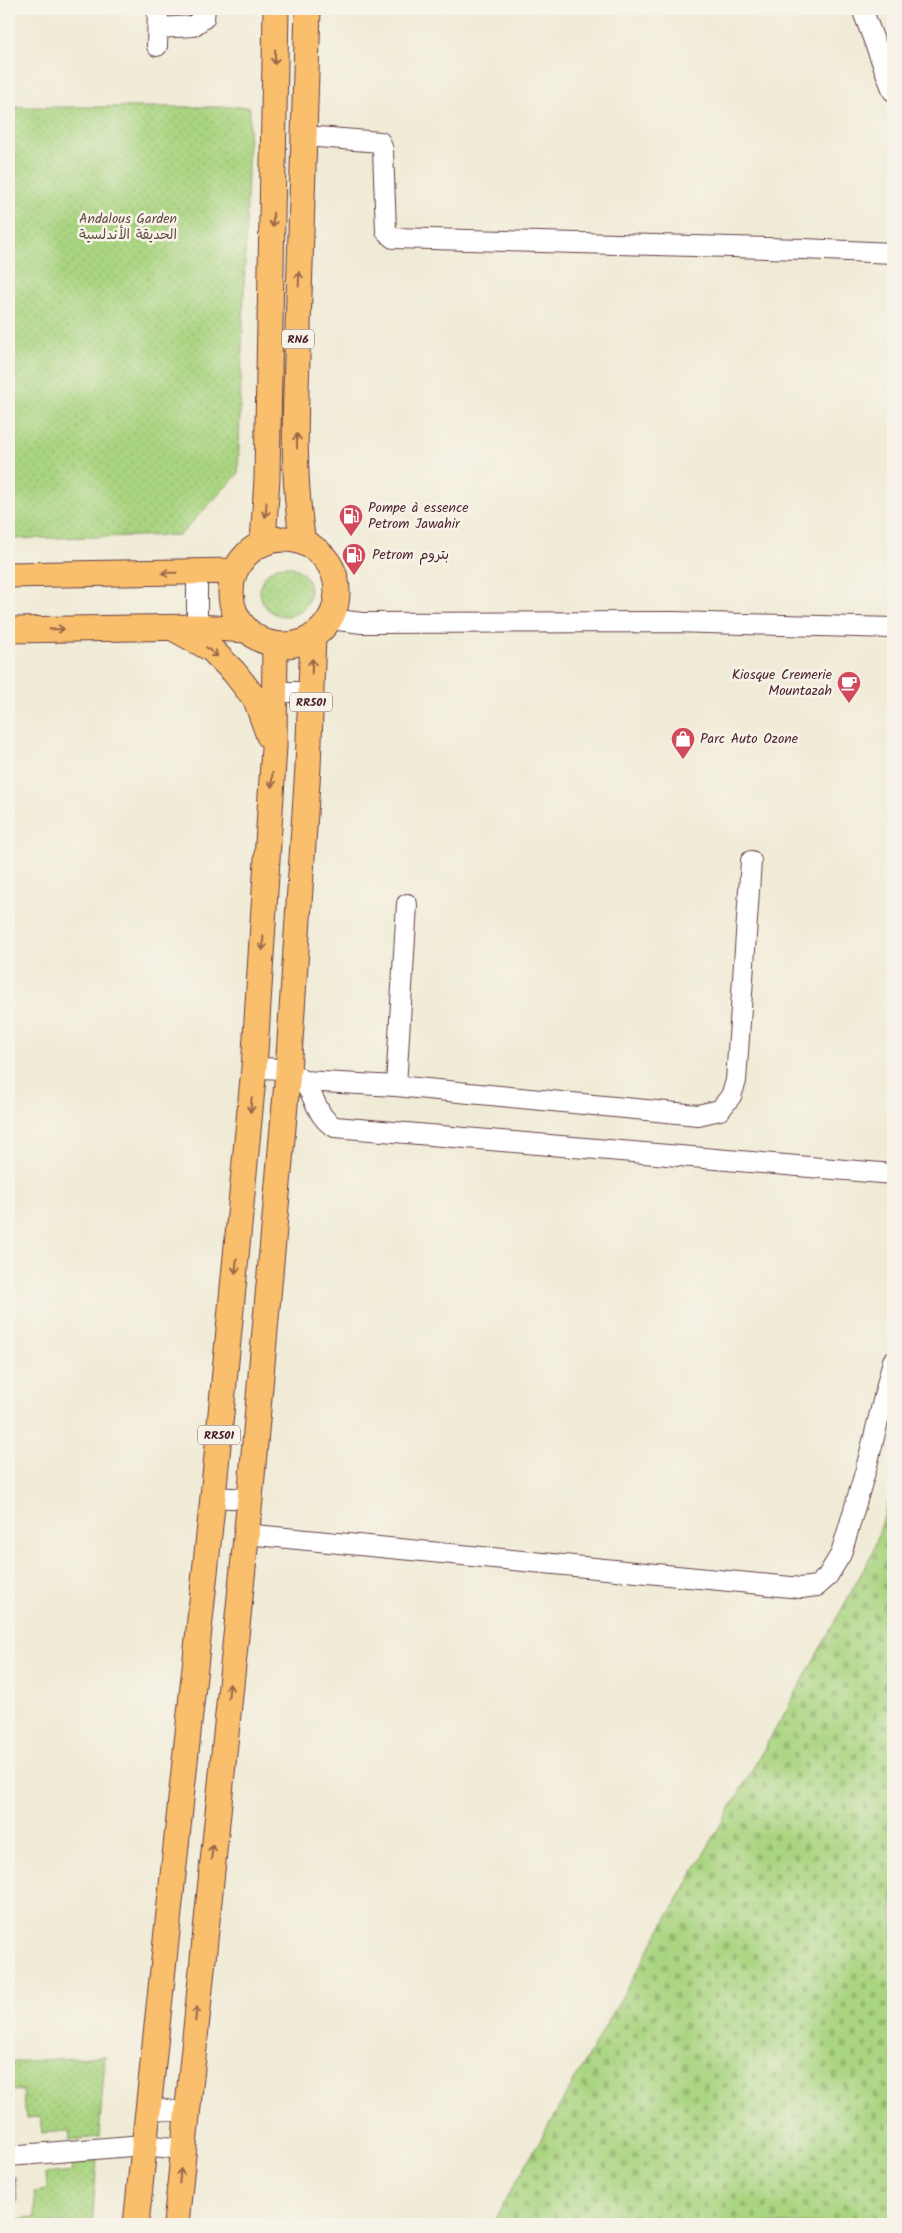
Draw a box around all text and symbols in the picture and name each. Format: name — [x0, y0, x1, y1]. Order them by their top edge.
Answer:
one-way arrow — [271, 49, 280, 65]
park label: Andalous Garden الحديقة الأندلسية — [79, 208, 177, 246]
one-way arrow — [268, 212, 278, 228]
one-way arrow — [295, 271, 304, 287]
road number: RN6 — [282, 329, 314, 348]
one-way arrow — [292, 433, 302, 450]
place label: Pompe à essence Petrom Jawahir — [368, 497, 469, 535]
one-way arrow — [261, 502, 270, 518]
fuel station icon: Pompe à essence Petrom Jawahir — [338, 503, 364, 537]
fuel station icon: Petrom بتروم — [341, 542, 367, 576]
place label: Petrom بتروم — [372, 544, 449, 566]
one-way arrow — [161, 568, 178, 578]
one-way arrow — [49, 624, 65, 634]
one-way arrow — [206, 646, 219, 657]
one-way arrow — [307, 658, 317, 674]
place label: Kiosque Cremerie Mountazah — [732, 664, 833, 702]
cafe icon: Kiosque Cremerie Mountazah — [836, 670, 862, 704]
road number: RR501 — [290, 692, 332, 712]
shop icon: Parc Auto Ozone — [670, 726, 696, 760]
place label: Parc Auto Ozone — [700, 728, 799, 750]
one-way arrow — [267, 772, 276, 788]
one-way arrow — [259, 934, 268, 950]
one-way arrow — [246, 1096, 256, 1112]
one-way arrow — [231, 1258, 241, 1274]
road number: RR501 — [198, 1426, 240, 1444]
one-way arrow — [224, 1683, 234, 1699]
one-way arrow — [207, 1845, 217, 1861]
one-way arrow — [191, 2006, 201, 2022]
one-way arrow — [175, 2168, 185, 2184]

